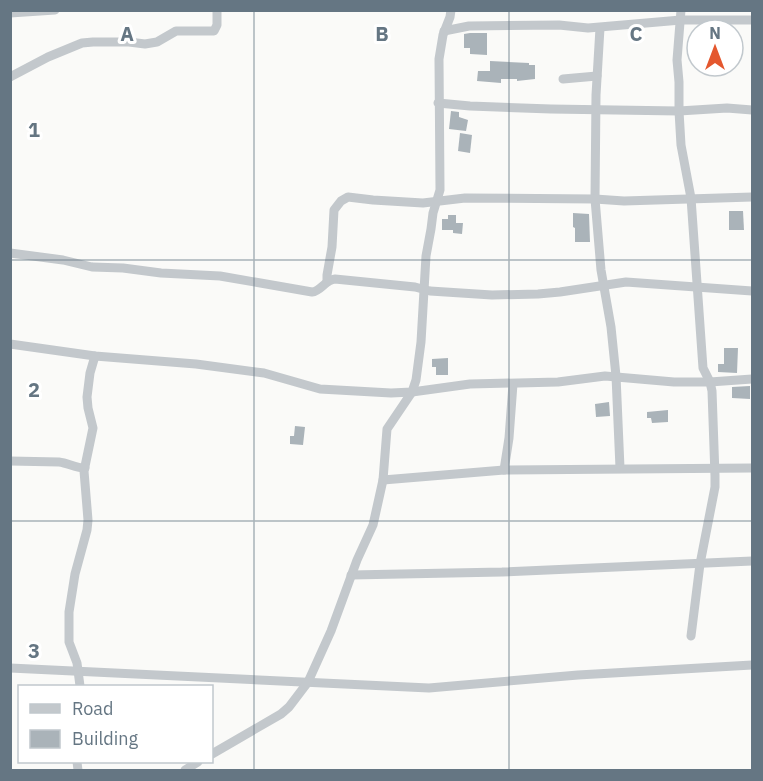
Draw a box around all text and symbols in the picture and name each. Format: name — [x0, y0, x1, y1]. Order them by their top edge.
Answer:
north arrow — [685, 18, 745, 78]
text: A — [120, 20, 134, 47]
text: B — [375, 20, 389, 47]
text: C — [629, 20, 643, 47]
text: N — [709, 23, 721, 43]
text: 1 — [28, 116, 40, 143]
text: 2 — [28, 376, 40, 403]
text: 3 — [28, 637, 40, 664]
legend — [18, 685, 213, 763]
text: Road — [72, 697, 113, 720]
text: Building — [72, 727, 139, 750]

